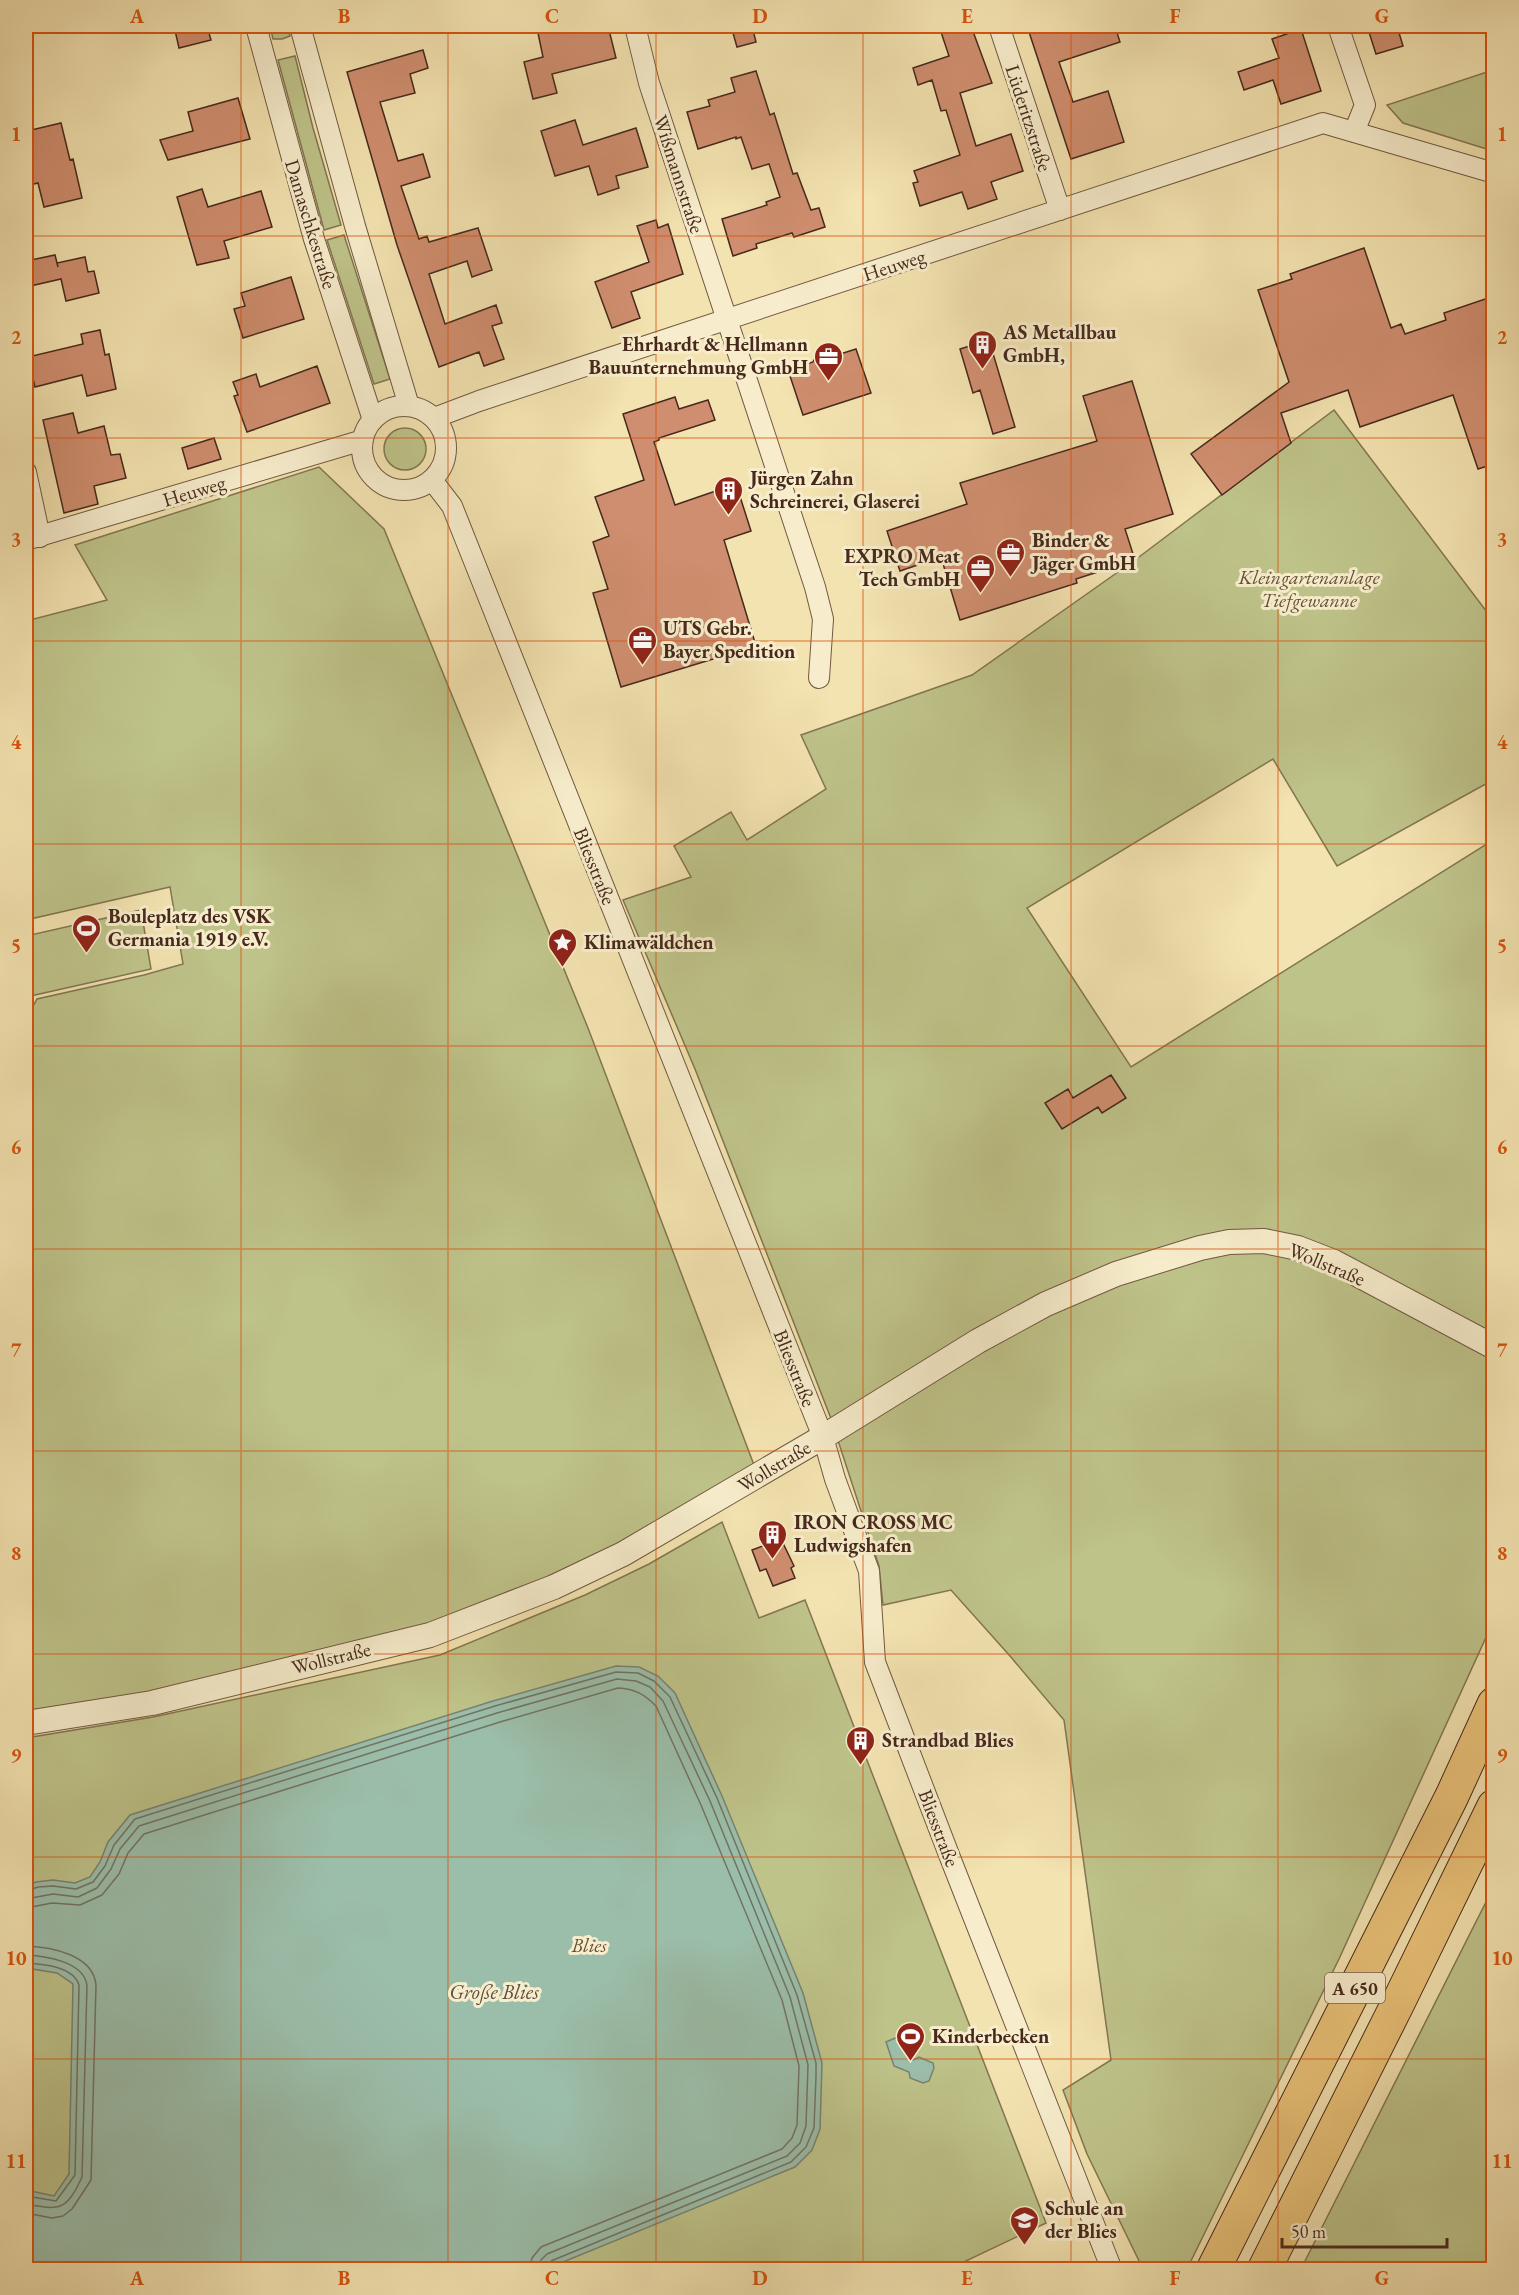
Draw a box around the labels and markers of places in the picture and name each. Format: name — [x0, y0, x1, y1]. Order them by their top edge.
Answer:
place label: AS Metallbau GmbH, — [1002, 319, 1117, 368]
building icon: AS Metallbau GmbH, — [966, 328, 998, 370]
place label: Ehrhardt & Hellmann Bauunternehmung GmbH — [589, 331, 808, 380]
office icon: Ehrhardt & Hellmann Bauunternehmung GmbH — [813, 340, 845, 382]
place label: Jürgen Zahn Schreinerei, Glaserei — [748, 465, 920, 514]
building icon: Jürgen Zahn Schreinerei, Glaserei — [713, 474, 745, 516]
place label: Binder & Jäger GmbH — [1030, 527, 1136, 576]
office icon: Binder & Jäger GmbH — [995, 536, 1027, 578]
place label: EXPRO Meat Tech GmbH — [844, 543, 960, 592]
office icon: EXPRO Meat Tech GmbH — [965, 552, 997, 594]
place label: UTS Gebr. Bayer Spedition — [663, 615, 795, 664]
office icon: UTS Gebr. Bayer Spedition — [626, 624, 658, 666]
place label: Bouleplatz des VSK Germania 1919 e.V. — [108, 903, 272, 952]
sports icon: Bouleplatz des VSK Germania 1919 e.V. — [71, 912, 103, 954]
place icon: Klimawäldchen — [547, 926, 579, 968]
place label: Klimawäldchen — [584, 929, 714, 955]
place label: IRON CROSS MC Ludwigshafen — [794, 1509, 953, 1558]
building icon: IRON CROSS MC Ludwigshafen — [757, 1518, 789, 1560]
building icon: Strandbad Blies — [845, 1724, 877, 1766]
place label: Strandbad Blies — [882, 1727, 1014, 1753]
sports icon: Kinderbecken — [895, 2020, 927, 2062]
place label: Kinderbecken — [932, 2023, 1049, 2049]
place label: Schule an der Blies — [1045, 2195, 1124, 2244]
school or university icon: Schule an der Blies — [1008, 2204, 1040, 2246]

